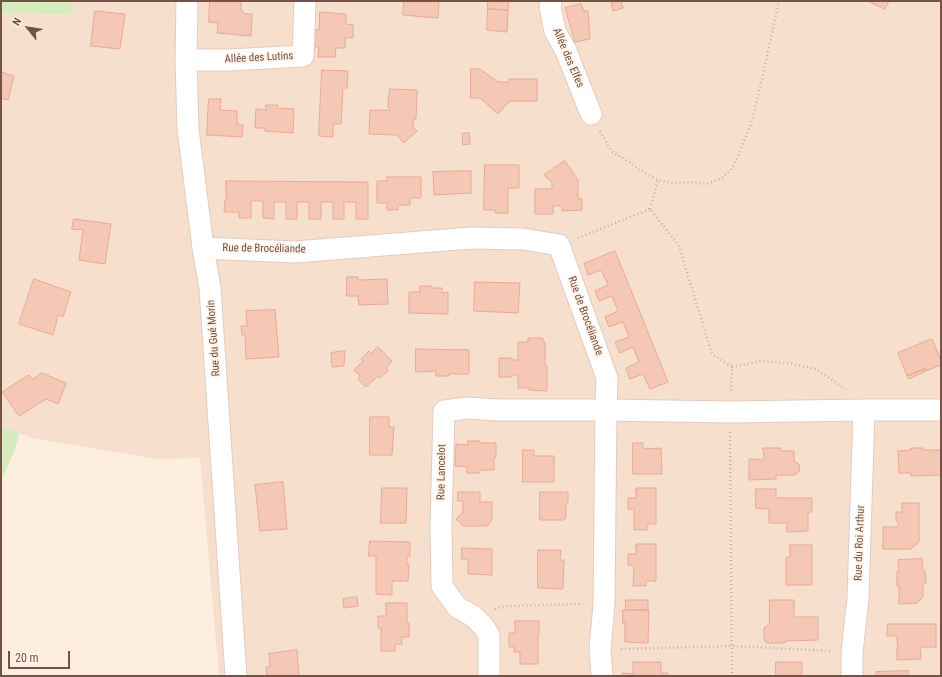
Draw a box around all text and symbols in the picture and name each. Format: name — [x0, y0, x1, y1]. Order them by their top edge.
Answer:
north arrow — [8, 8, 48, 48]
text: N — [10, 16, 24, 28]
street label: Allée des Elfes — [549, 26, 587, 90]
street label: Allée des Lutins — [224, 50, 294, 66]
street label: Rue de Brocéliande — [222, 242, 306, 256]
street label: Rue de Brocéliande — [565, 275, 605, 357]
street label: Rue du Gué Morin — [205, 299, 223, 377]
street label: Rue Lancelot — [435, 444, 449, 500]
street label: Rue du Roi Arthur — [852, 505, 868, 581]
scale bar — [10, 643, 72, 669]
text: 20 m — [15, 651, 39, 665]

